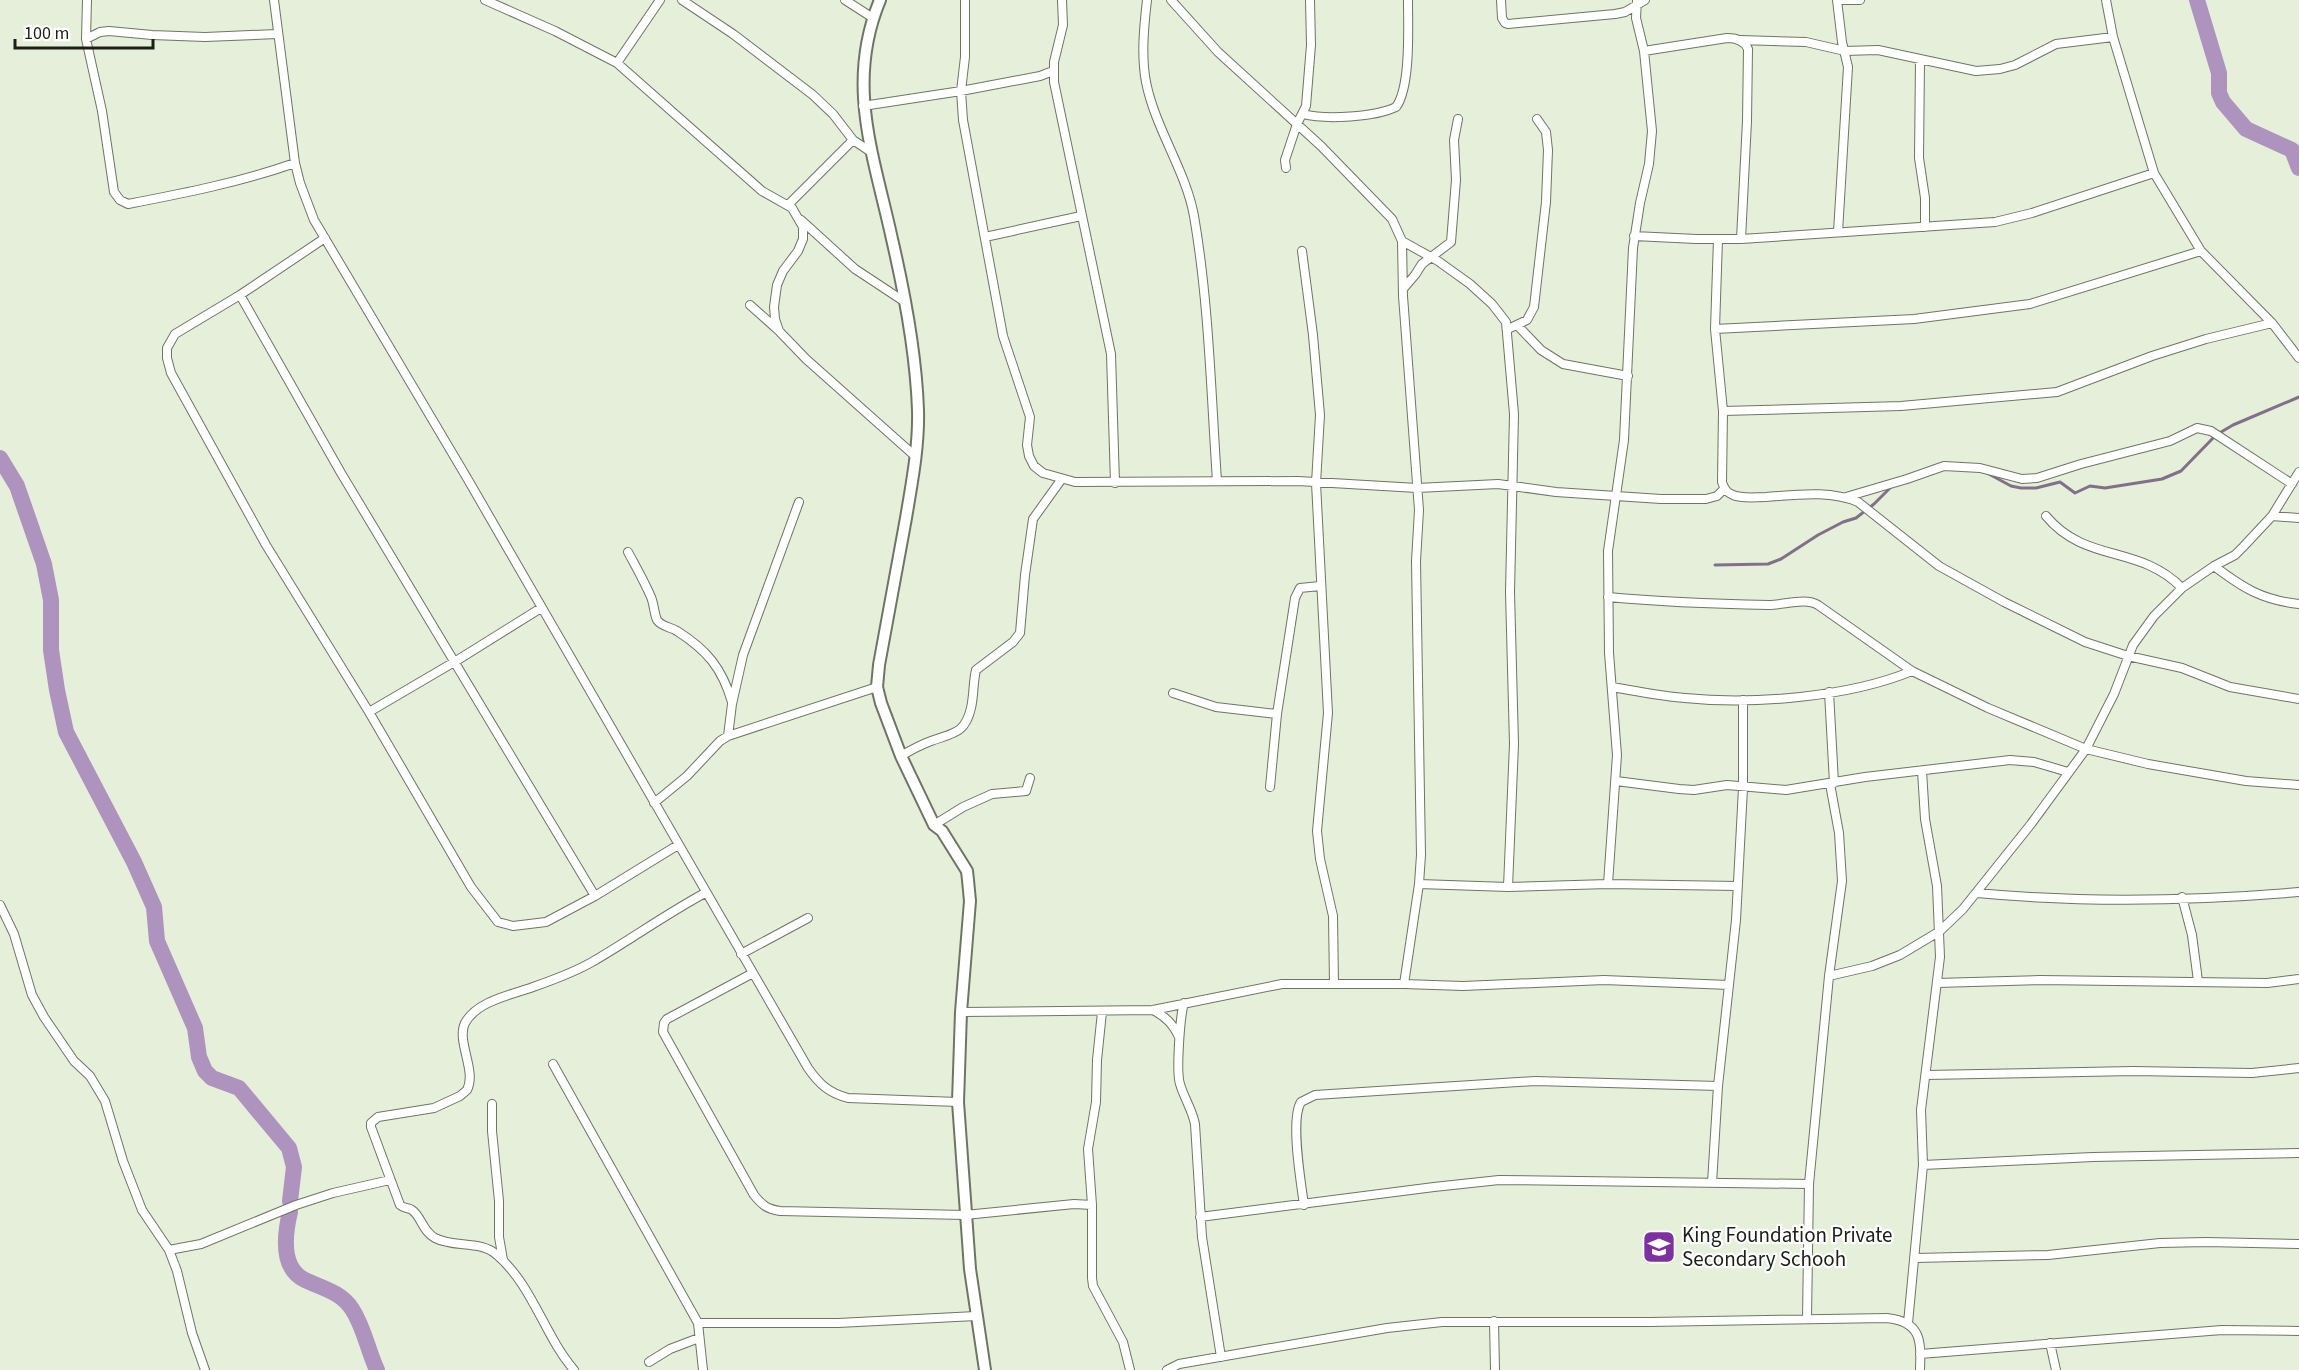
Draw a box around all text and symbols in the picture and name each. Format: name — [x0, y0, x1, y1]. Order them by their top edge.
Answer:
scale bar — [15, 12, 153, 50]
text: 100 m — [24, 21, 69, 46]
place label: King Foundation Private Secondary Schooh — [1682, 1220, 1893, 1274]
school or university icon: King Foundation Private Secondary Schooh — [1641, 1229, 1677, 1265]

